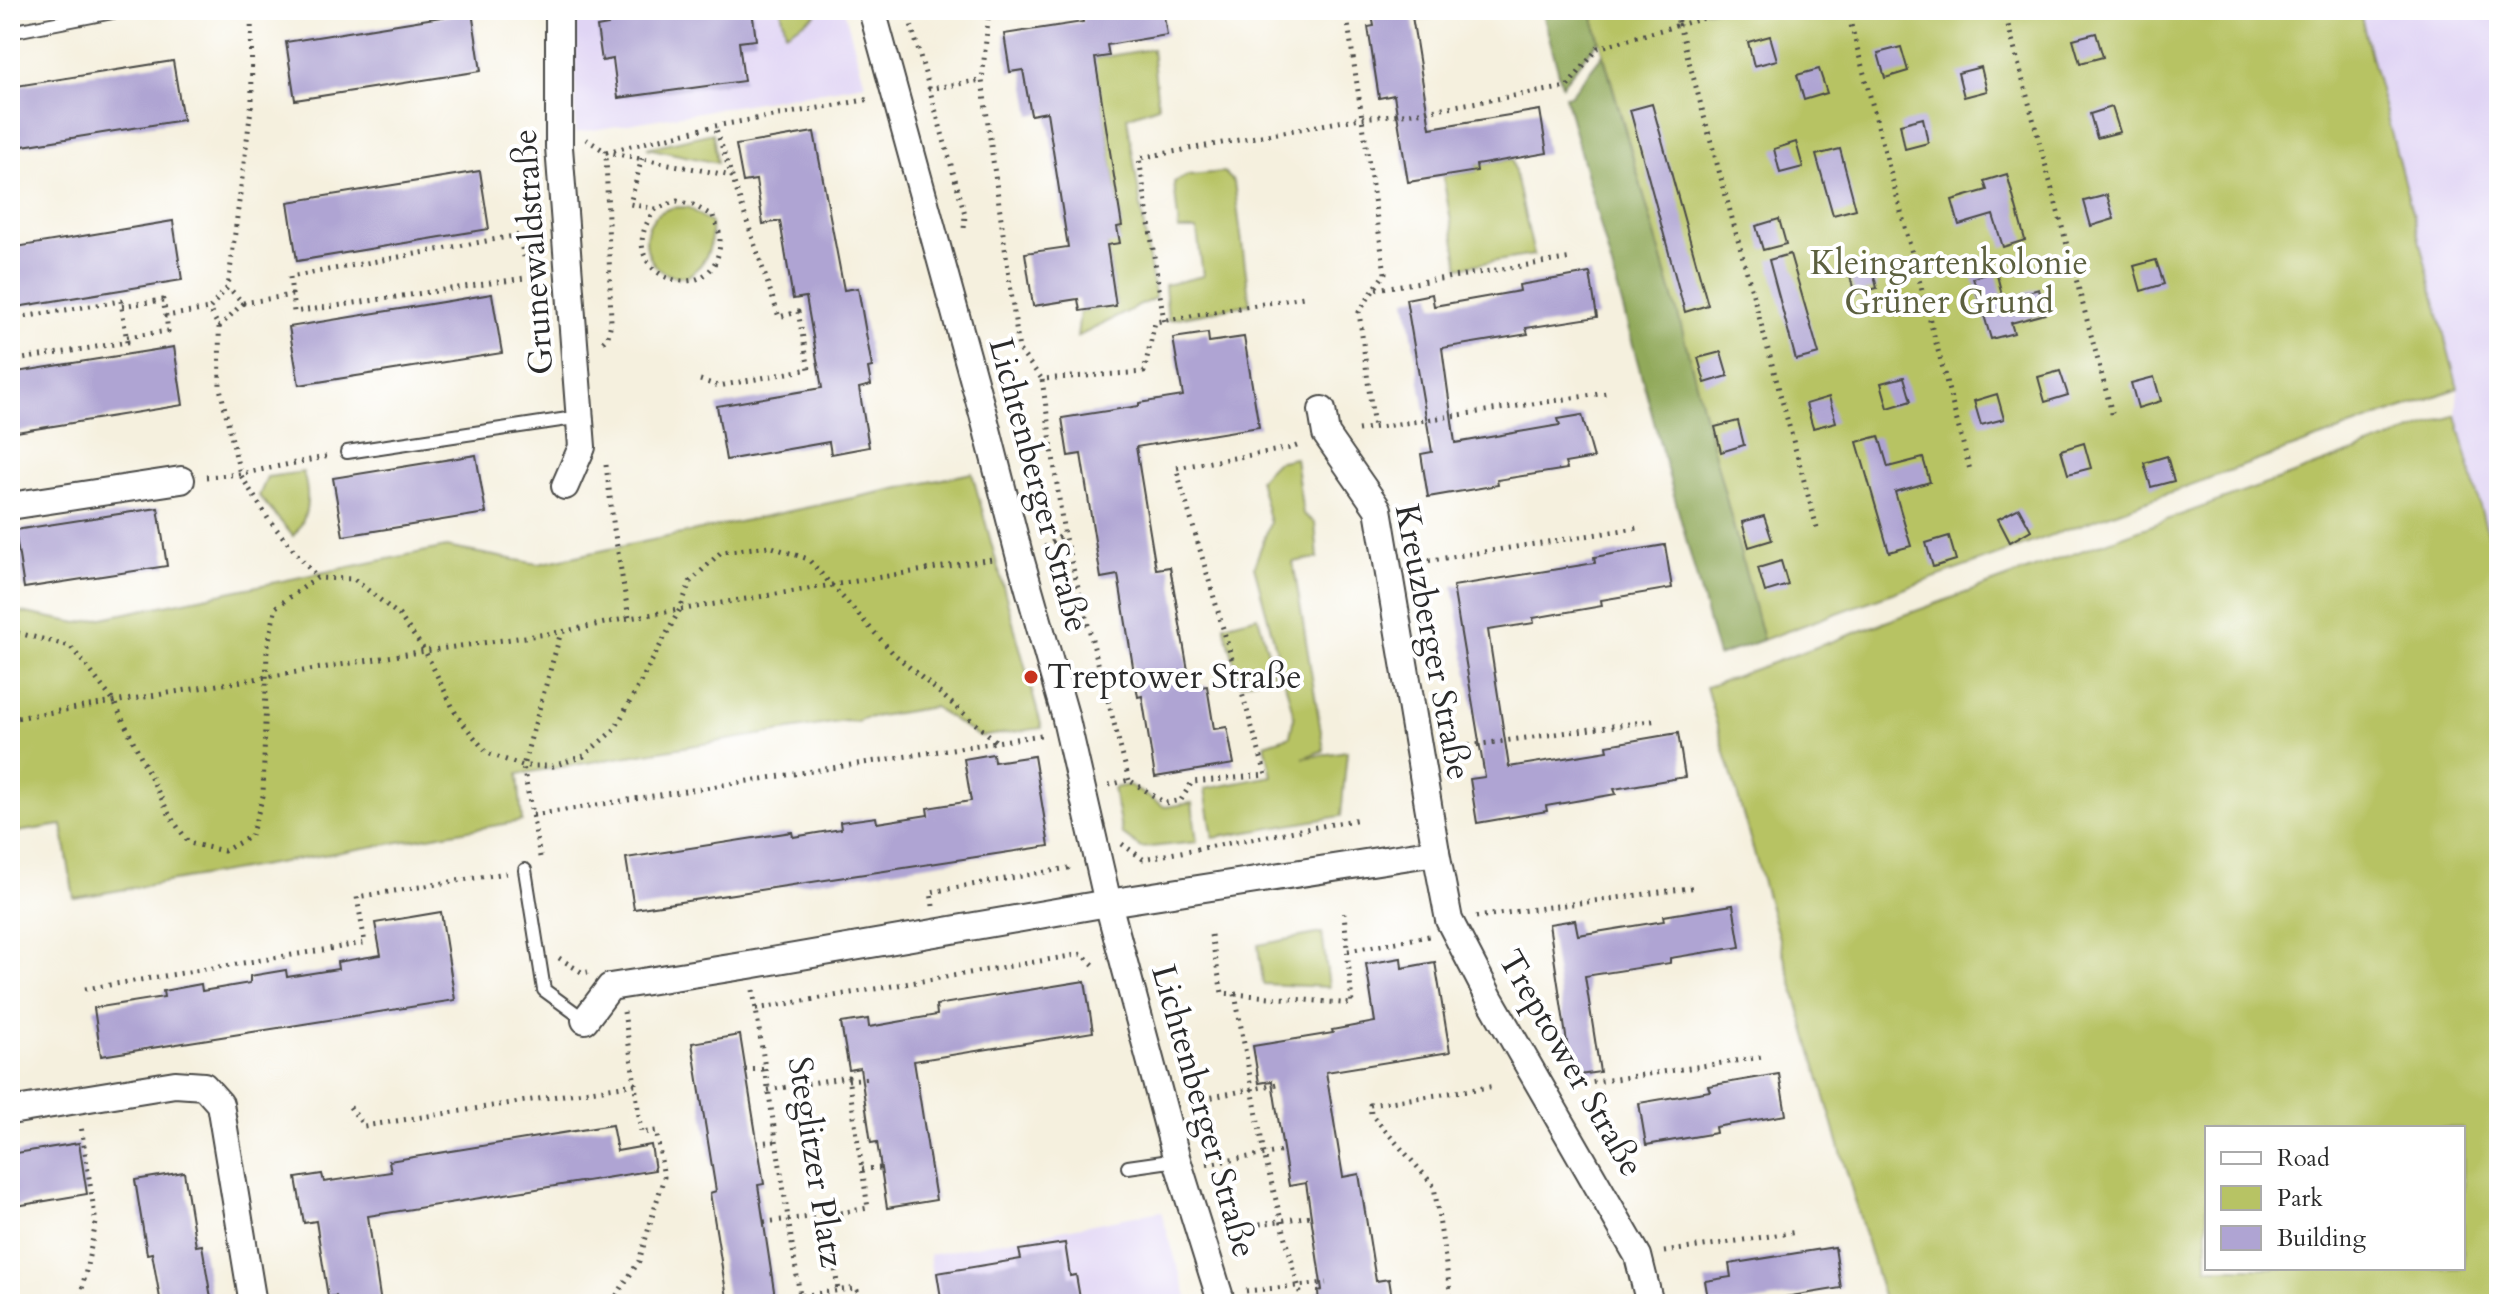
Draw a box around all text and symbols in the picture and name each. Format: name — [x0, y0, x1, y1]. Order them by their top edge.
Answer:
street label: Grunewaldstraße — [501, 128, 565, 376]
park label: Kleingartenkolonie Grüner Grund — [1810, 240, 2088, 325]
street label: Lichtenberger Straße — [978, 333, 1100, 637]
street label: Kreuzberger Straße — [1384, 500, 1482, 784]
place label: Treptower Straße — [1047, 654, 1302, 700]
marker: Treptower Straße — [1022, 668, 1040, 686]
street label: Treptower Straße — [1487, 941, 1655, 1185]
street label: Lichtenberger Straße — [1140, 959, 1268, 1263]
street label: Steglitzer Platz — [777, 1053, 855, 1271]
legend — [2205, 1126, 2465, 1270]
text: Road — [2277, 1142, 2330, 1175]
text: Park — [2277, 1182, 2323, 1215]
text: Building — [2277, 1222, 2367, 1255]

